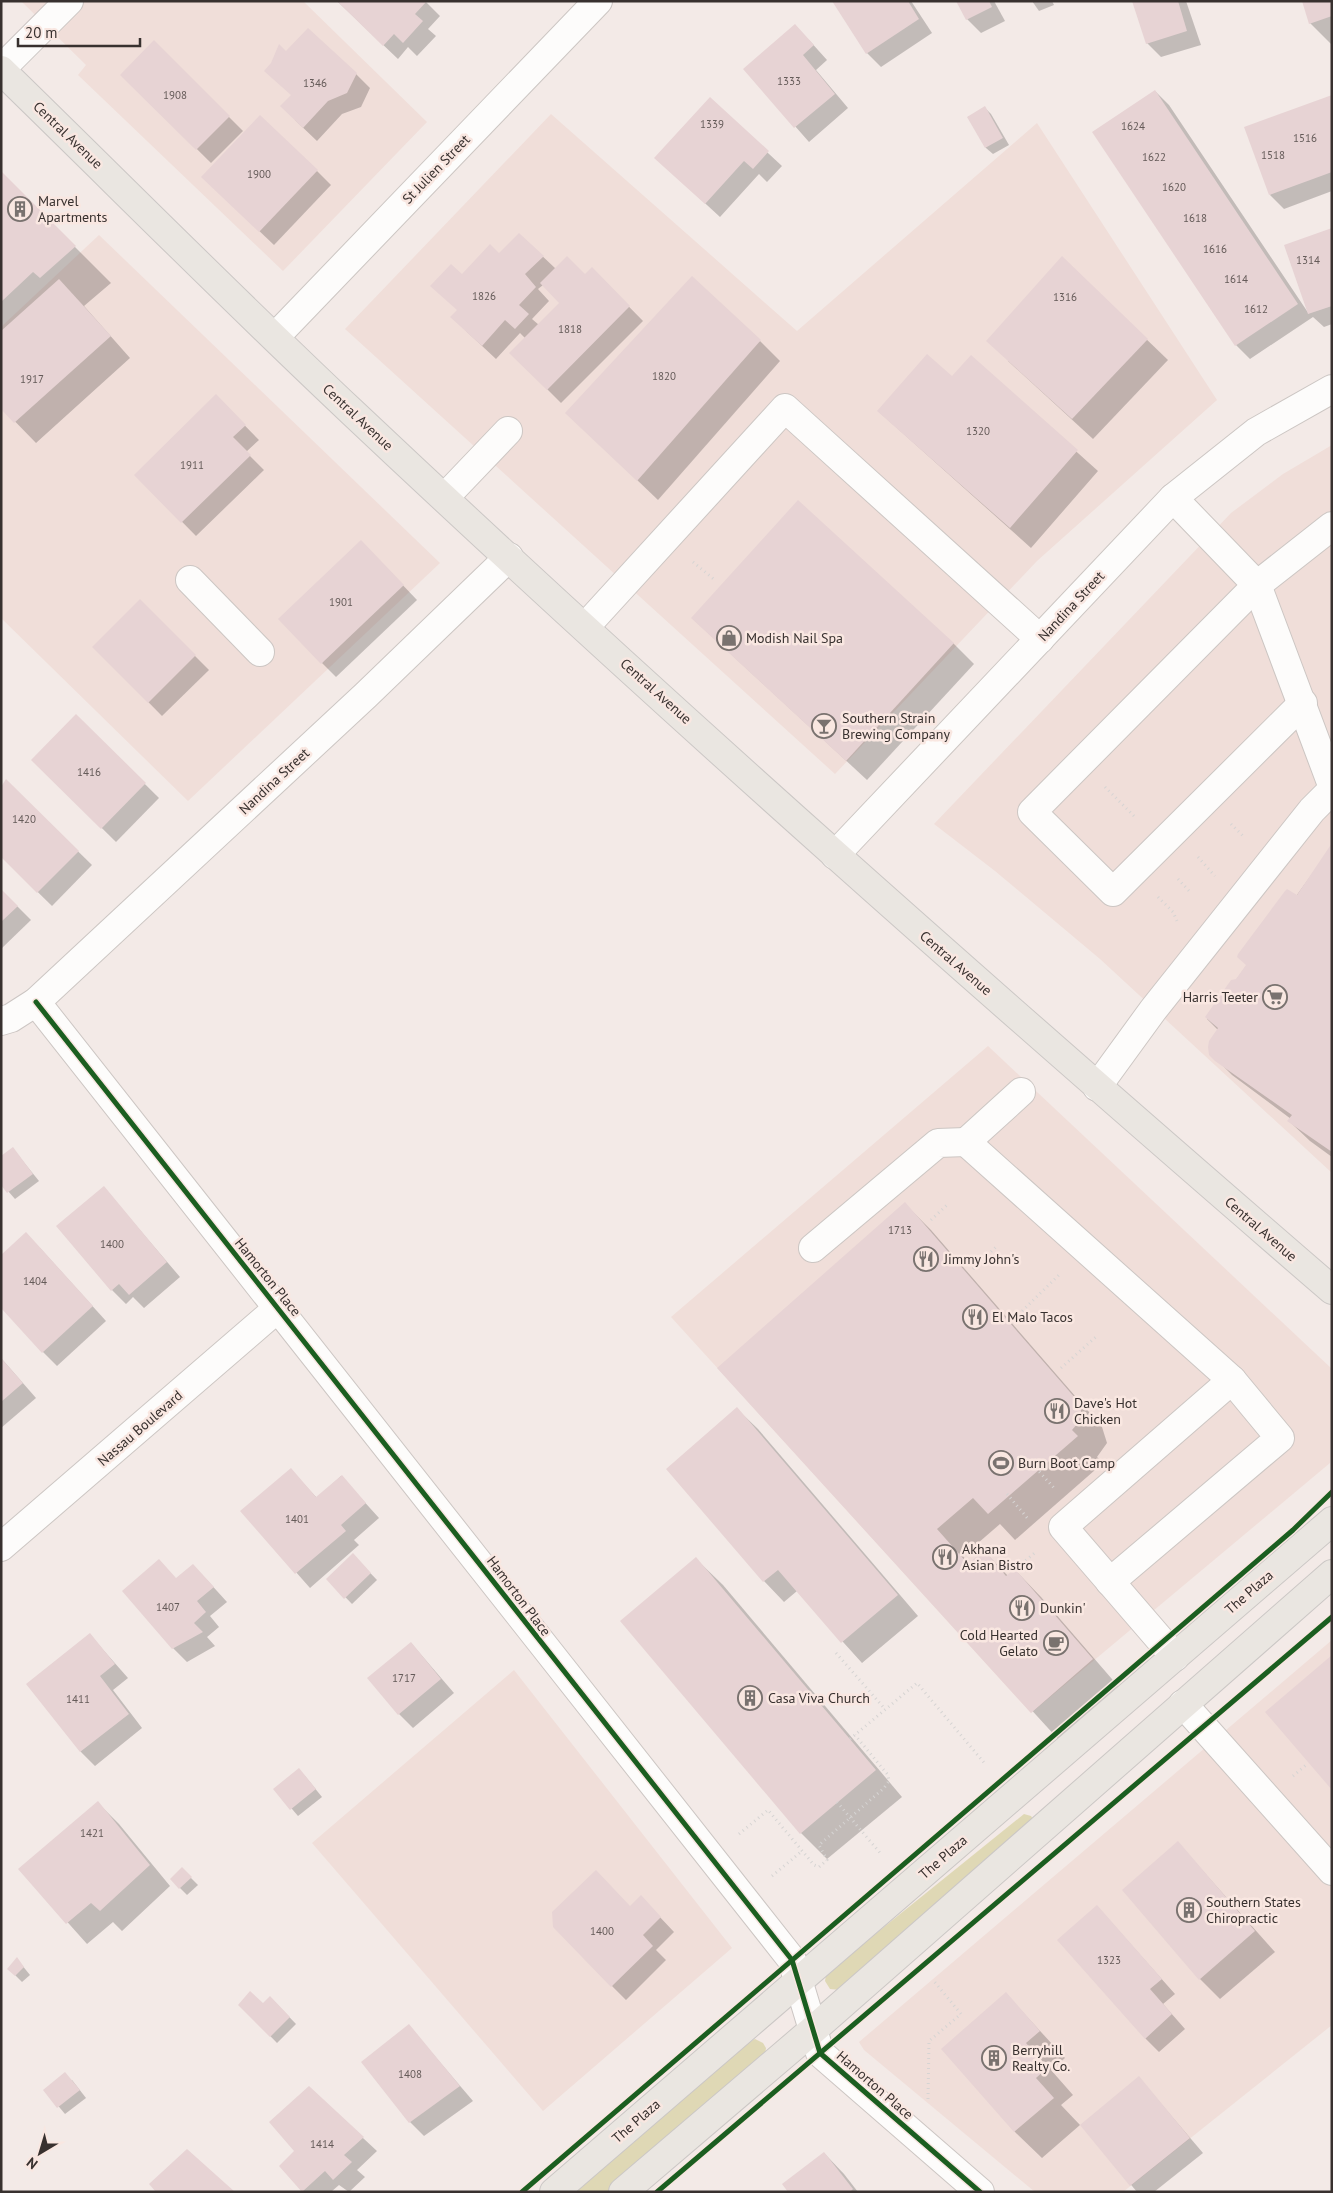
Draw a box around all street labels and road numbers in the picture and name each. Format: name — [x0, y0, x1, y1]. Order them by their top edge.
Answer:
street label: Central Avenue — [29, 97, 107, 173]
street label: St Julien Street — [398, 130, 474, 207]
street label: Central Avenue — [319, 380, 397, 454]
street label: Nandina Street — [1034, 567, 1108, 645]
street label: Central Avenue — [617, 654, 695, 728]
street label: Nandina Street — [235, 744, 313, 818]
street label: Central Avenue — [916, 927, 996, 999]
street label: Central Avenue — [1221, 1193, 1301, 1265]
street label: Hamorton Place — [231, 1234, 305, 1320]
street label: Nassau Boulevard — [94, 1386, 186, 1470]
street label: Hamorton Place — [483, 1552, 555, 1640]
street label: The Plaza — [1221, 1566, 1277, 1618]
street label: The Plaza — [915, 1831, 971, 1883]
street label: Hamorton Place — [833, 2047, 917, 2123]
street label: The Plaza — [608, 2095, 664, 2147]

